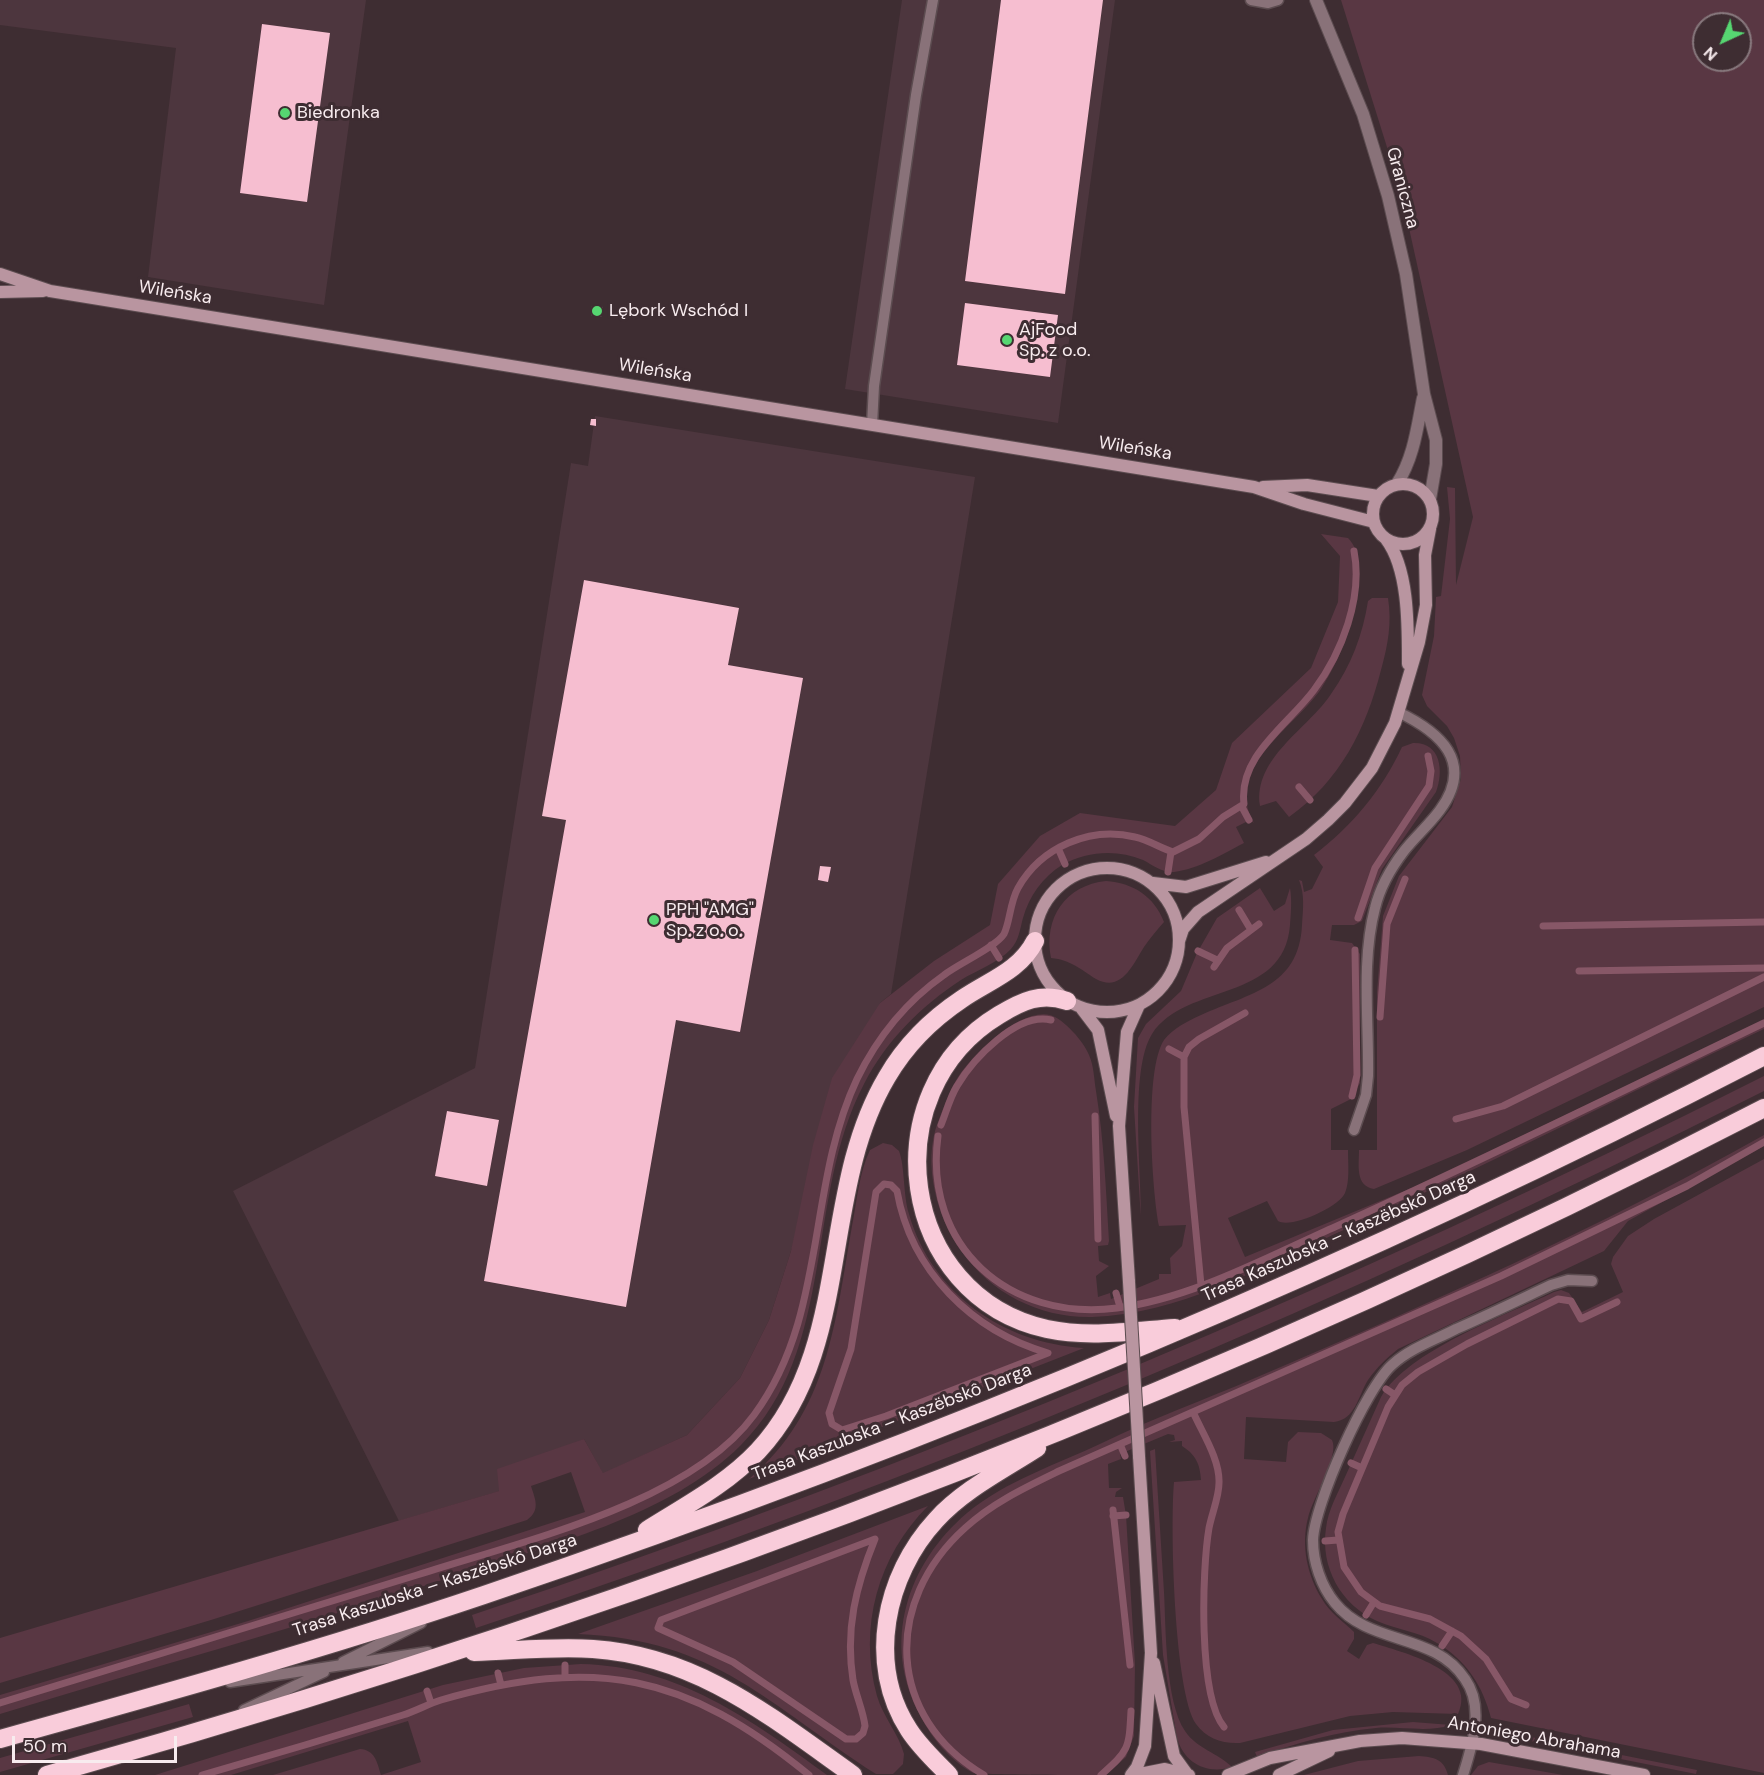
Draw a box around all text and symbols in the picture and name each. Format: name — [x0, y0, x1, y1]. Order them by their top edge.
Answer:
north arrow — [1692, 12, 1752, 72]
text: N — [1699, 42, 1722, 65]
place label: Biedronka — [297, 102, 380, 124]
marker: Biedronka — [278, 106, 292, 120]
street label: Graniczna — [1381, 145, 1423, 231]
street label: Wileńska — [137, 277, 213, 309]
place label: Lębork Wschód I — [609, 300, 748, 322]
marker: Lębork Wschód I — [590, 304, 604, 318]
place label: AjFood Sp. z o.o. — [1019, 319, 1091, 362]
marker: AjFood Sp. z o.o. — [1000, 333, 1014, 347]
street label: Wileńska — [617, 355, 693, 387]
street label: Wileńska — [1097, 433, 1173, 465]
place label: PPH "AMG" Sp. z o. o. — [666, 899, 754, 942]
marker: PPH "AMG" Sp. z o. o. — [647, 913, 661, 927]
street label: Trasa Kaszubska – Kaszëbskô Darga — [1199, 1167, 1479, 1307]
street label: Trasa Kaszubska – Kaszëbskô Darga — [749, 1360, 1035, 1486]
street label: Trasa Kaszubska – Kaszëbskô Darga — [290, 1530, 580, 1642]
street label: Antoniego Abrahama — [1446, 1712, 1622, 1764]
scale bar — [15, 1724, 180, 1762]
text: 50 m — [23, 1734, 67, 1758]

